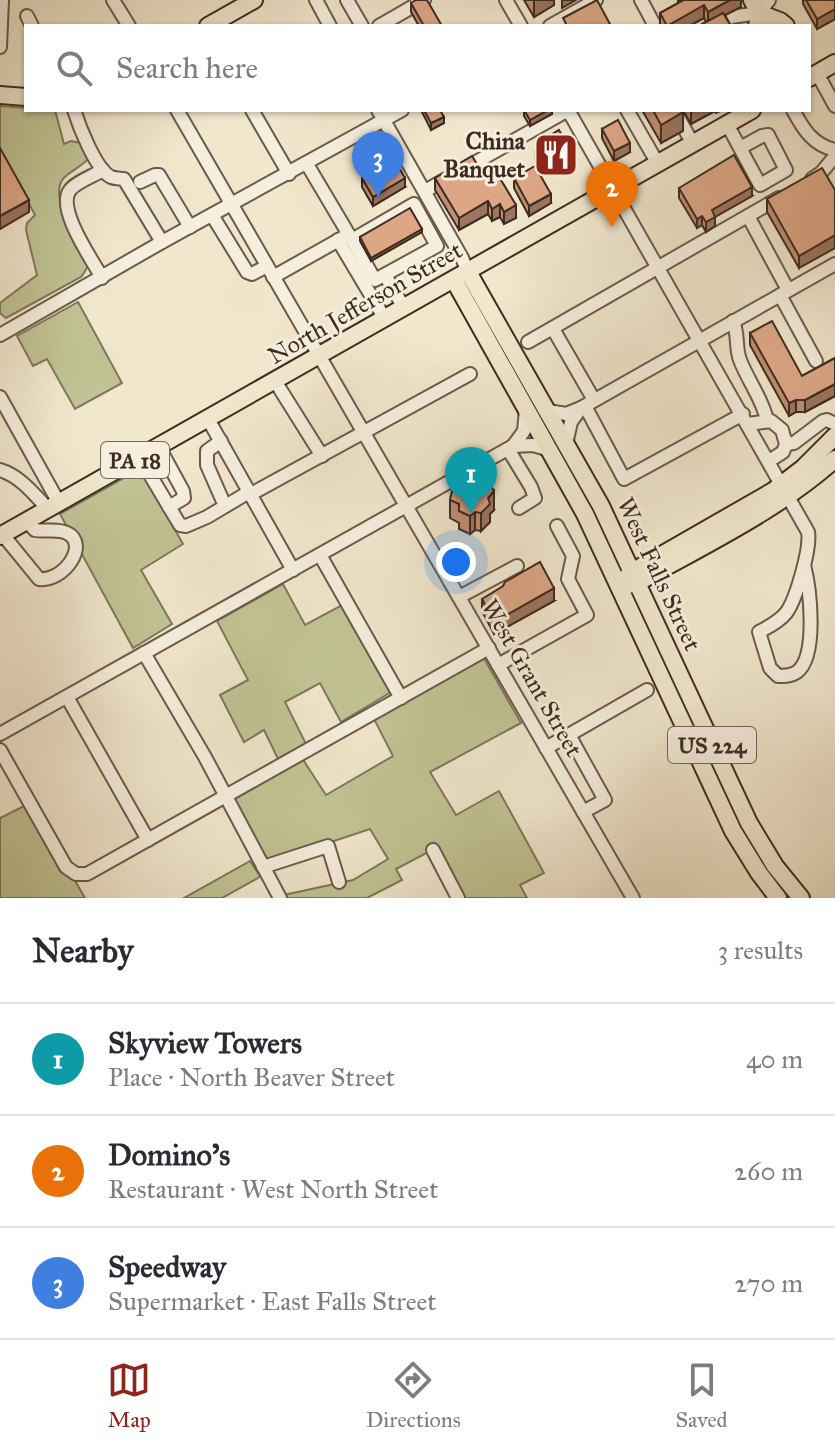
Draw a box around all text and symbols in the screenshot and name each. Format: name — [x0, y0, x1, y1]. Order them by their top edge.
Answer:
search box — [24, 24, 811, 112]
icon: search — [52, 46, 96, 90]
text: Search here — [116, 50, 258, 86]
place label: China Banquet — [443, 126, 526, 184]
pin: 3 — [352, 131, 404, 197]
restaurant icon: China Banquet — [532, 131, 580, 179]
pin: 2 — [586, 161, 638, 227]
street label: North Jefferson Street — [262, 235, 468, 371]
road number: PA 18 — [101, 442, 169, 478]
pin: 1 — [445, 447, 497, 513]
street label: West Falls Street — [610, 492, 708, 656]
your location — [436, 542, 476, 582]
street label: West Grant Street — [475, 594, 590, 763]
road number: US 224 — [668, 727, 756, 763]
text: Nearby — [32, 930, 134, 971]
text: 3 results — [718, 934, 803, 966]
text: Skyview Towers — [108, 1025, 302, 1061]
text: 1 — [53, 1043, 63, 1075]
text: 40 m — [746, 1043, 803, 1075]
text: Place · North Beaver Street — [108, 1061, 395, 1093]
text: Domino's — [108, 1137, 230, 1173]
text: 2 — [52, 1155, 64, 1187]
text: 260 m — [734, 1155, 803, 1187]
text: Restaurant · West North Street — [108, 1173, 438, 1205]
text: Speedway — [108, 1249, 226, 1285]
text: 3 — [53, 1267, 63, 1299]
text: 270 m — [734, 1267, 803, 1299]
text: Supermarket · East Falls Street — [108, 1285, 437, 1317]
tab: Map — [107, 1358, 151, 1433]
tab: Directions — [366, 1358, 461, 1433]
tab: Saved — [675, 1358, 728, 1433]

